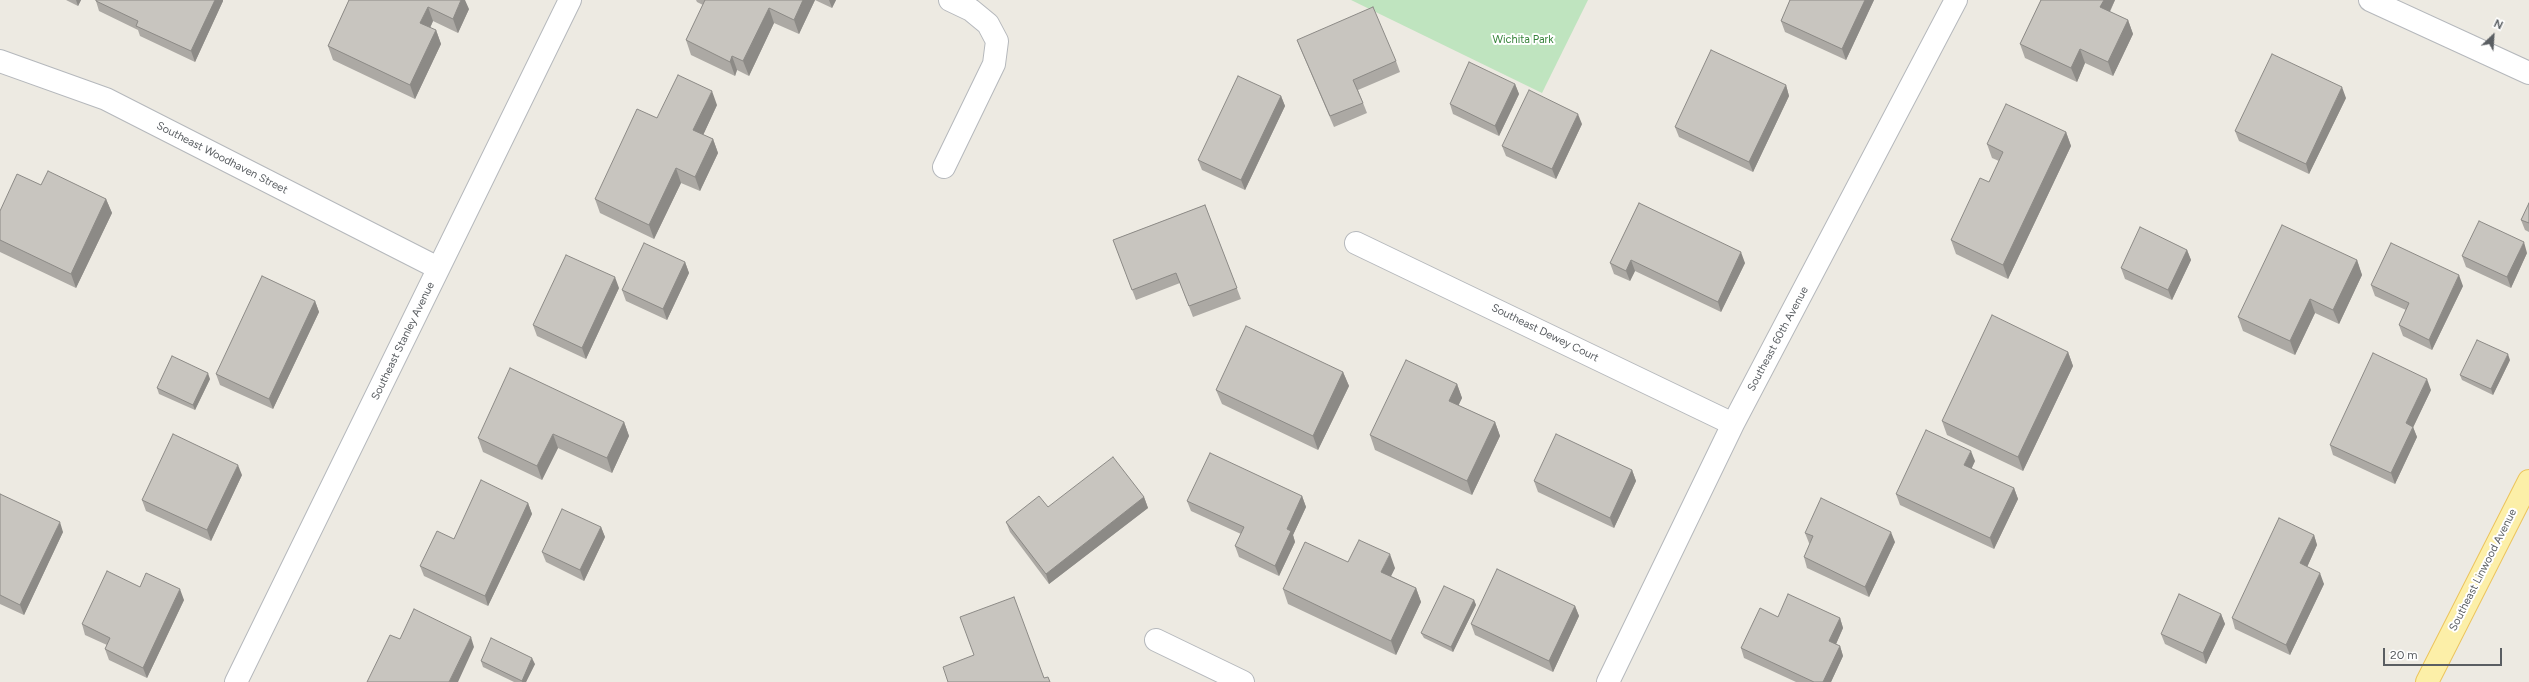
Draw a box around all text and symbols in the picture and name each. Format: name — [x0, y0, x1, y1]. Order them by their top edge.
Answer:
north arrow — [2473, 16, 2513, 56]
text: N — [2492, 17, 2505, 32]
park label: Wichita Park — [1492, 33, 1554, 47]
street label: Southeast Woodhaven Street — [154, 119, 290, 197]
street label: Southeast Stanley Avenue — [369, 280, 437, 402]
street label: Southeast 60th Avenue — [1745, 284, 1811, 394]
street label: Southeast Dewey Court — [1489, 301, 1601, 365]
street label: Southeast Linwood Avenue — [2446, 507, 2520, 633]
scale bar — [2385, 640, 2504, 666]
text: 20 m — [2390, 648, 2418, 662]

